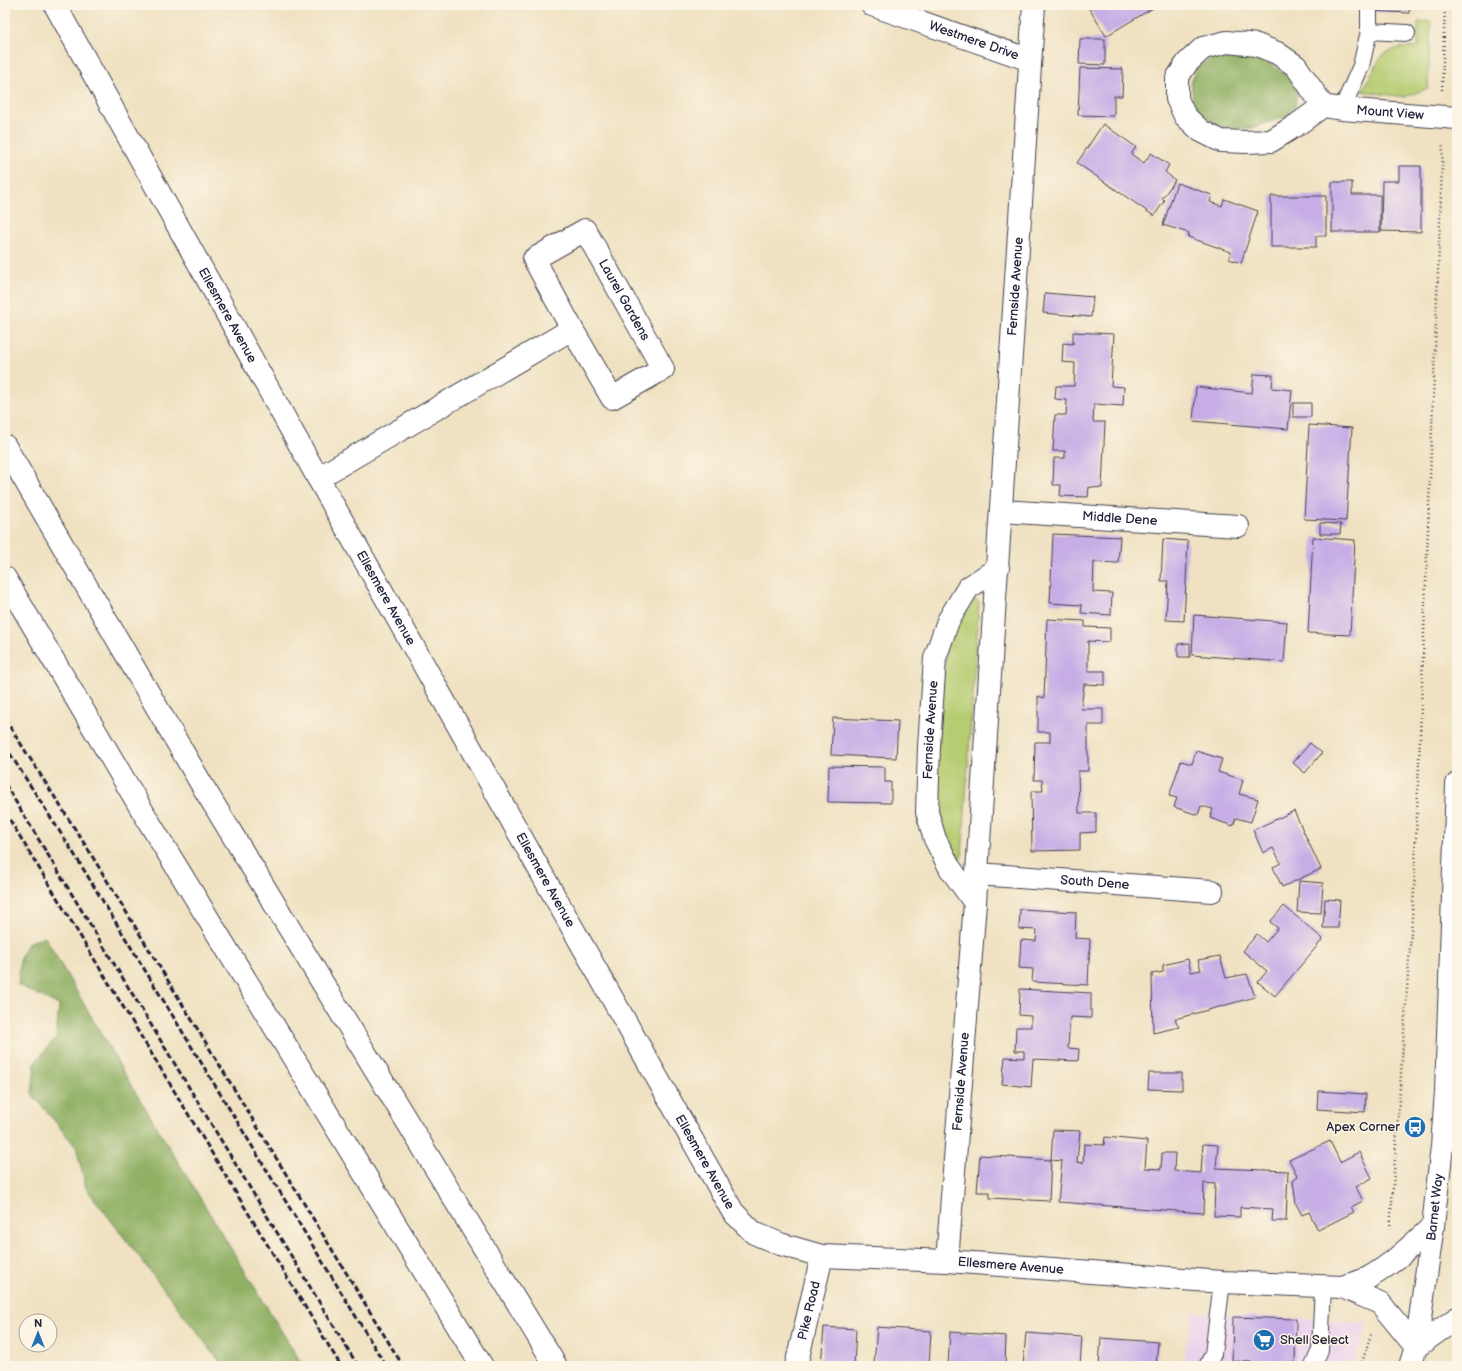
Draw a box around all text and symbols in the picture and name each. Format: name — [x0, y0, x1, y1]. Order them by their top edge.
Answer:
street label: Westmere Drive — [927, 17, 1021, 64]
street label: Mount View — [1356, 102, 1425, 123]
street label: Fernside Avenue — [1004, 236, 1027, 336]
street label: Laurel Gardens — [595, 256, 654, 344]
street label: Ellesmere Avenue — [195, 265, 260, 366]
street label: Middle Dene — [1082, 508, 1158, 529]
street label: Ellesmere Avenue — [353, 548, 419, 648]
street label: Fernside Avenue — [920, 680, 941, 780]
street label: Ellesmere Avenue — [512, 830, 579, 930]
street label: South Dene — [1060, 872, 1130, 893]
street label: Fernside Avenue — [949, 1031, 973, 1132]
street label: Ellesmere Avenue — [672, 1112, 738, 1212]
bus stop icon: Apex Corner — [1402, 1114, 1428, 1140]
place label: Apex Corner — [1326, 1119, 1400, 1135]
street label: Barnet Way — [1423, 1173, 1447, 1242]
street label: Ellesmere Avenue — [957, 1254, 1065, 1278]
street label: Pike Road — [794, 1279, 824, 1342]
north arrow — [18, 1313, 58, 1353]
text: N — [34, 1317, 42, 1330]
supermarket icon: Shell Select — [1251, 1327, 1277, 1353]
place label: Shell Select — [1280, 1332, 1349, 1348]

